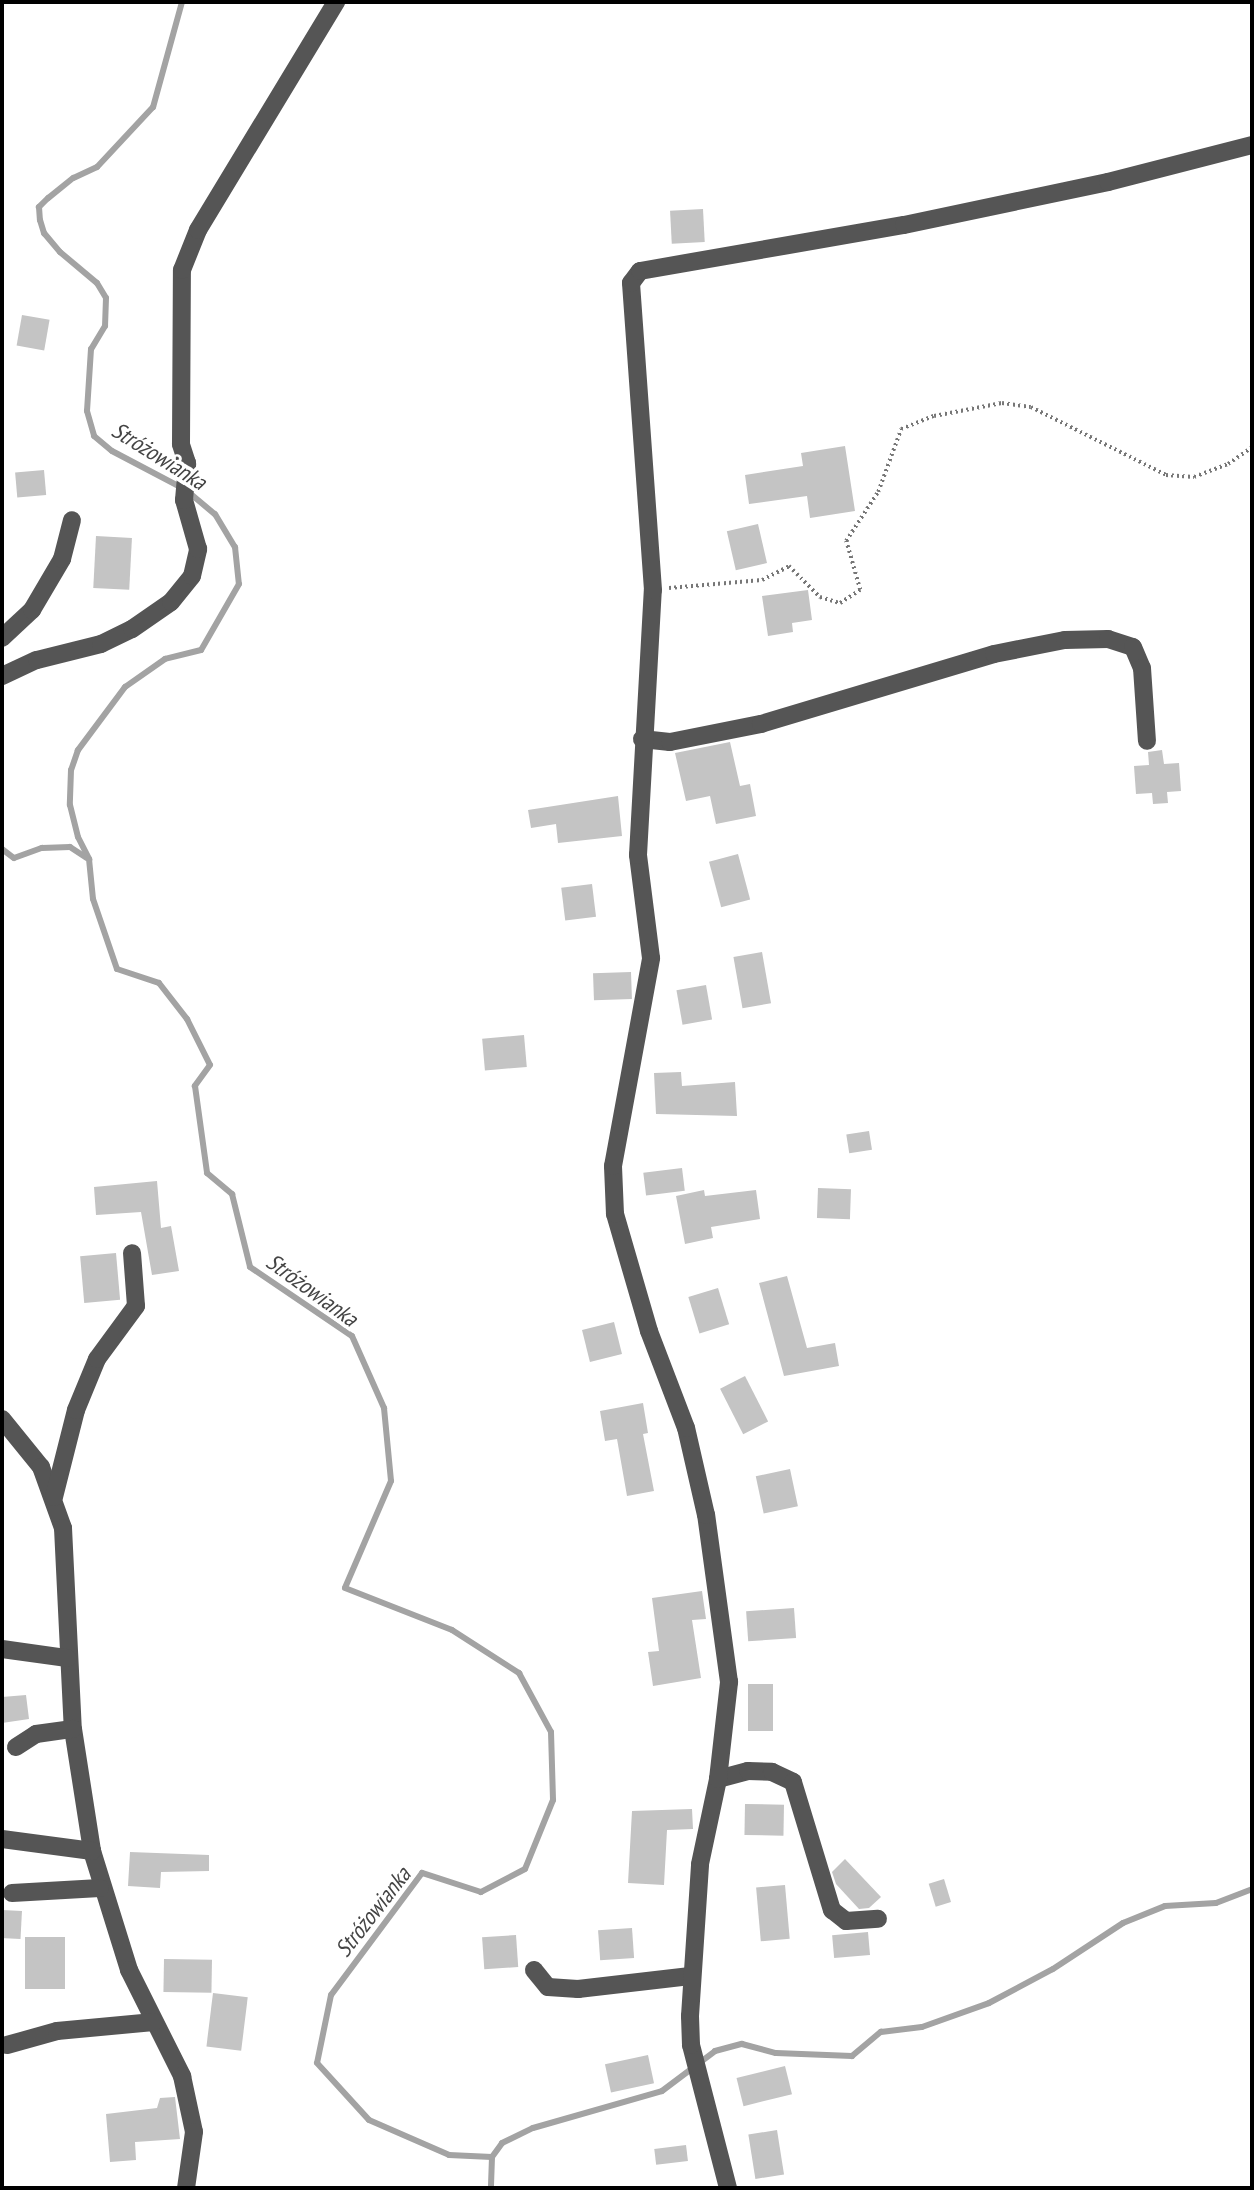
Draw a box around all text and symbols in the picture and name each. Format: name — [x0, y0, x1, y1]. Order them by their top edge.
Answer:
water label: Stróżowianka — [107, 416, 211, 496]
water label: Stróżowianka — [261, 1248, 363, 1332]
water label: Stróżowianka — [330, 1862, 416, 1962]

